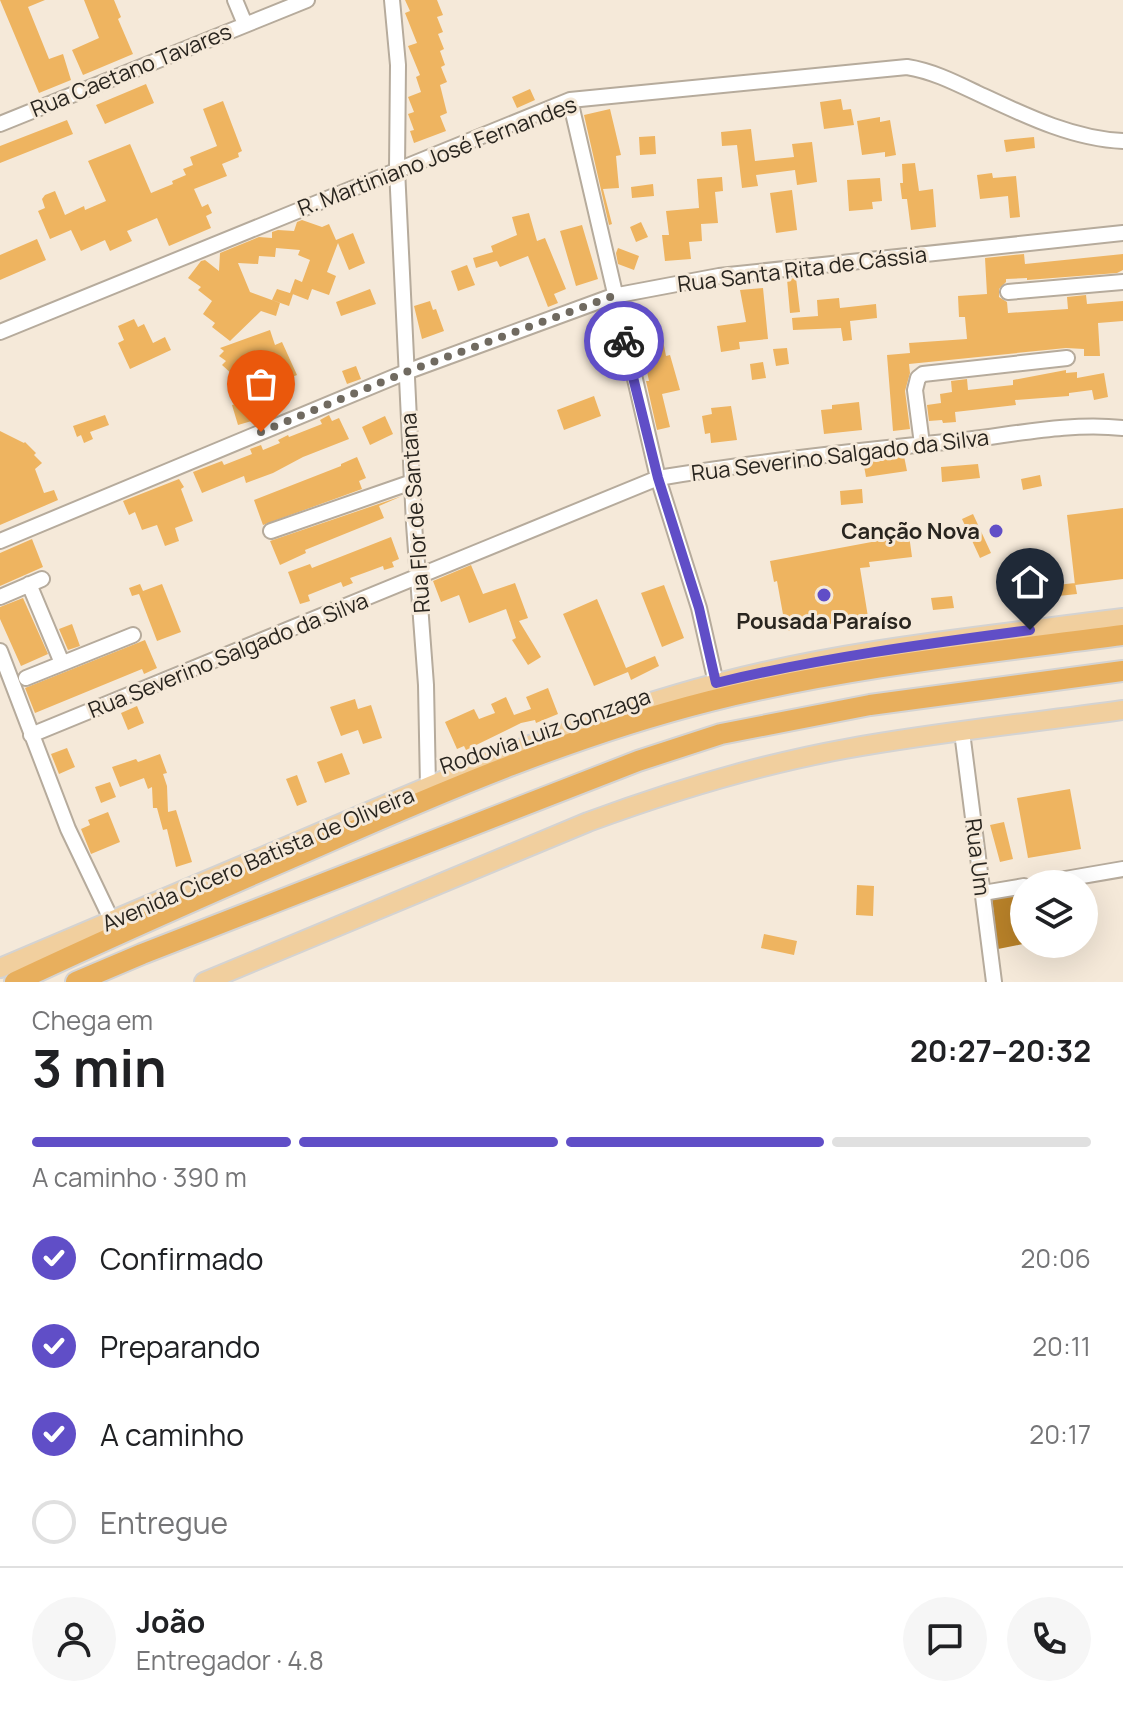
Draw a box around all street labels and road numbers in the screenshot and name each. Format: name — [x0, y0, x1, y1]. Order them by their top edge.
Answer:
street label: Rua Caetano Tavares — [26, 16, 236, 124]
street label: R. Martiniano José Fernandes — [293, 89, 581, 223]
street label: Rua Santa Rita de Cássia — [676, 239, 928, 299]
street label: Rua Flor de Santana — [393, 412, 437, 614]
street label: Rua Severino Salgado da Silva — [690, 422, 990, 488]
street label: Rua Severino Salgado da Silva — [84, 585, 372, 725]
street label: Rodovia Luiz Gonzaga — [436, 681, 654, 781]
street label: Avenida Cicero Batista de Oliveira — [97, 779, 419, 939]
street label: Rua Um — [958, 817, 998, 897]

